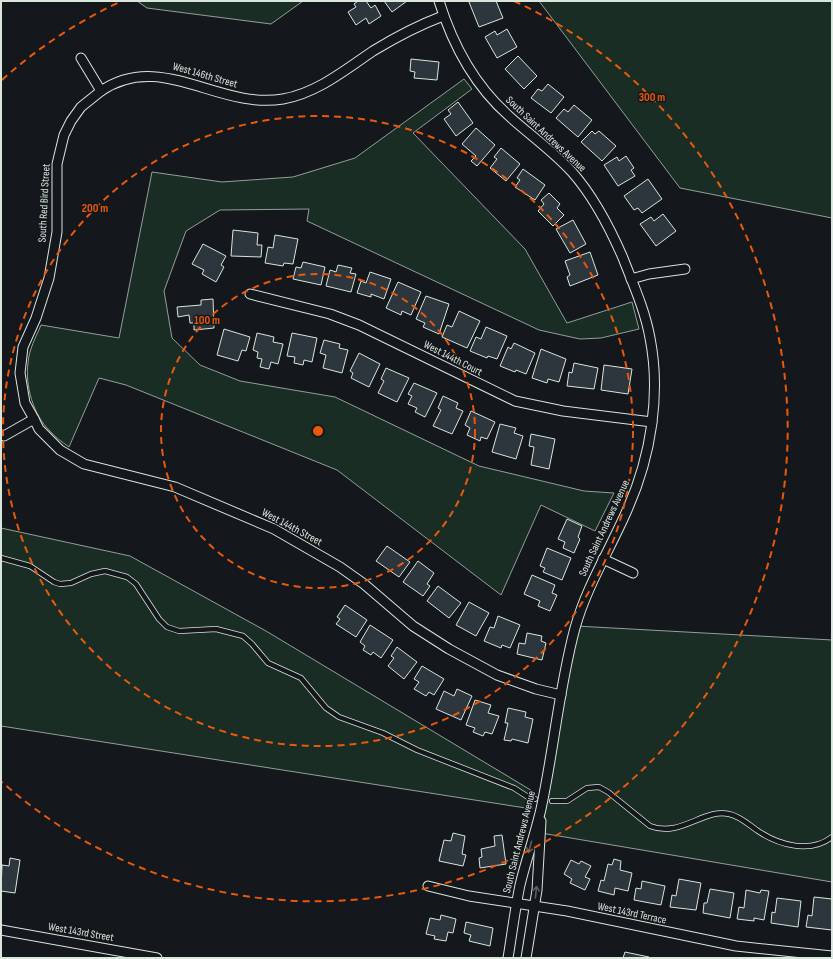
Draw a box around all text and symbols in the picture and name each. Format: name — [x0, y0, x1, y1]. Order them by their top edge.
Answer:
street label: West 146th Street — [171, 60, 239, 91]
text: 300 m — [639, 90, 665, 105]
street label: South Saint Andrews Avenue — [503, 93, 589, 175]
street label: South Red Bird Street — [35, 163, 53, 243]
text: 200 m — [82, 201, 108, 216]
text: 100 m — [194, 313, 220, 328]
street label: West 144th Court — [421, 338, 485, 379]
centre of rings — [311, 424, 325, 438]
street label: South Saint Andrews Avenue — [576, 478, 632, 578]
street label: West 144th Street — [260, 506, 325, 549]
street label: South Saint Andrews Avenue — [500, 790, 538, 894]
one-way arrow — [526, 841, 533, 854]
one-way arrow — [533, 886, 540, 899]
street label: West 143rd Terrace — [596, 899, 668, 927]
street label: West 143rd Street — [47, 920, 115, 944]

